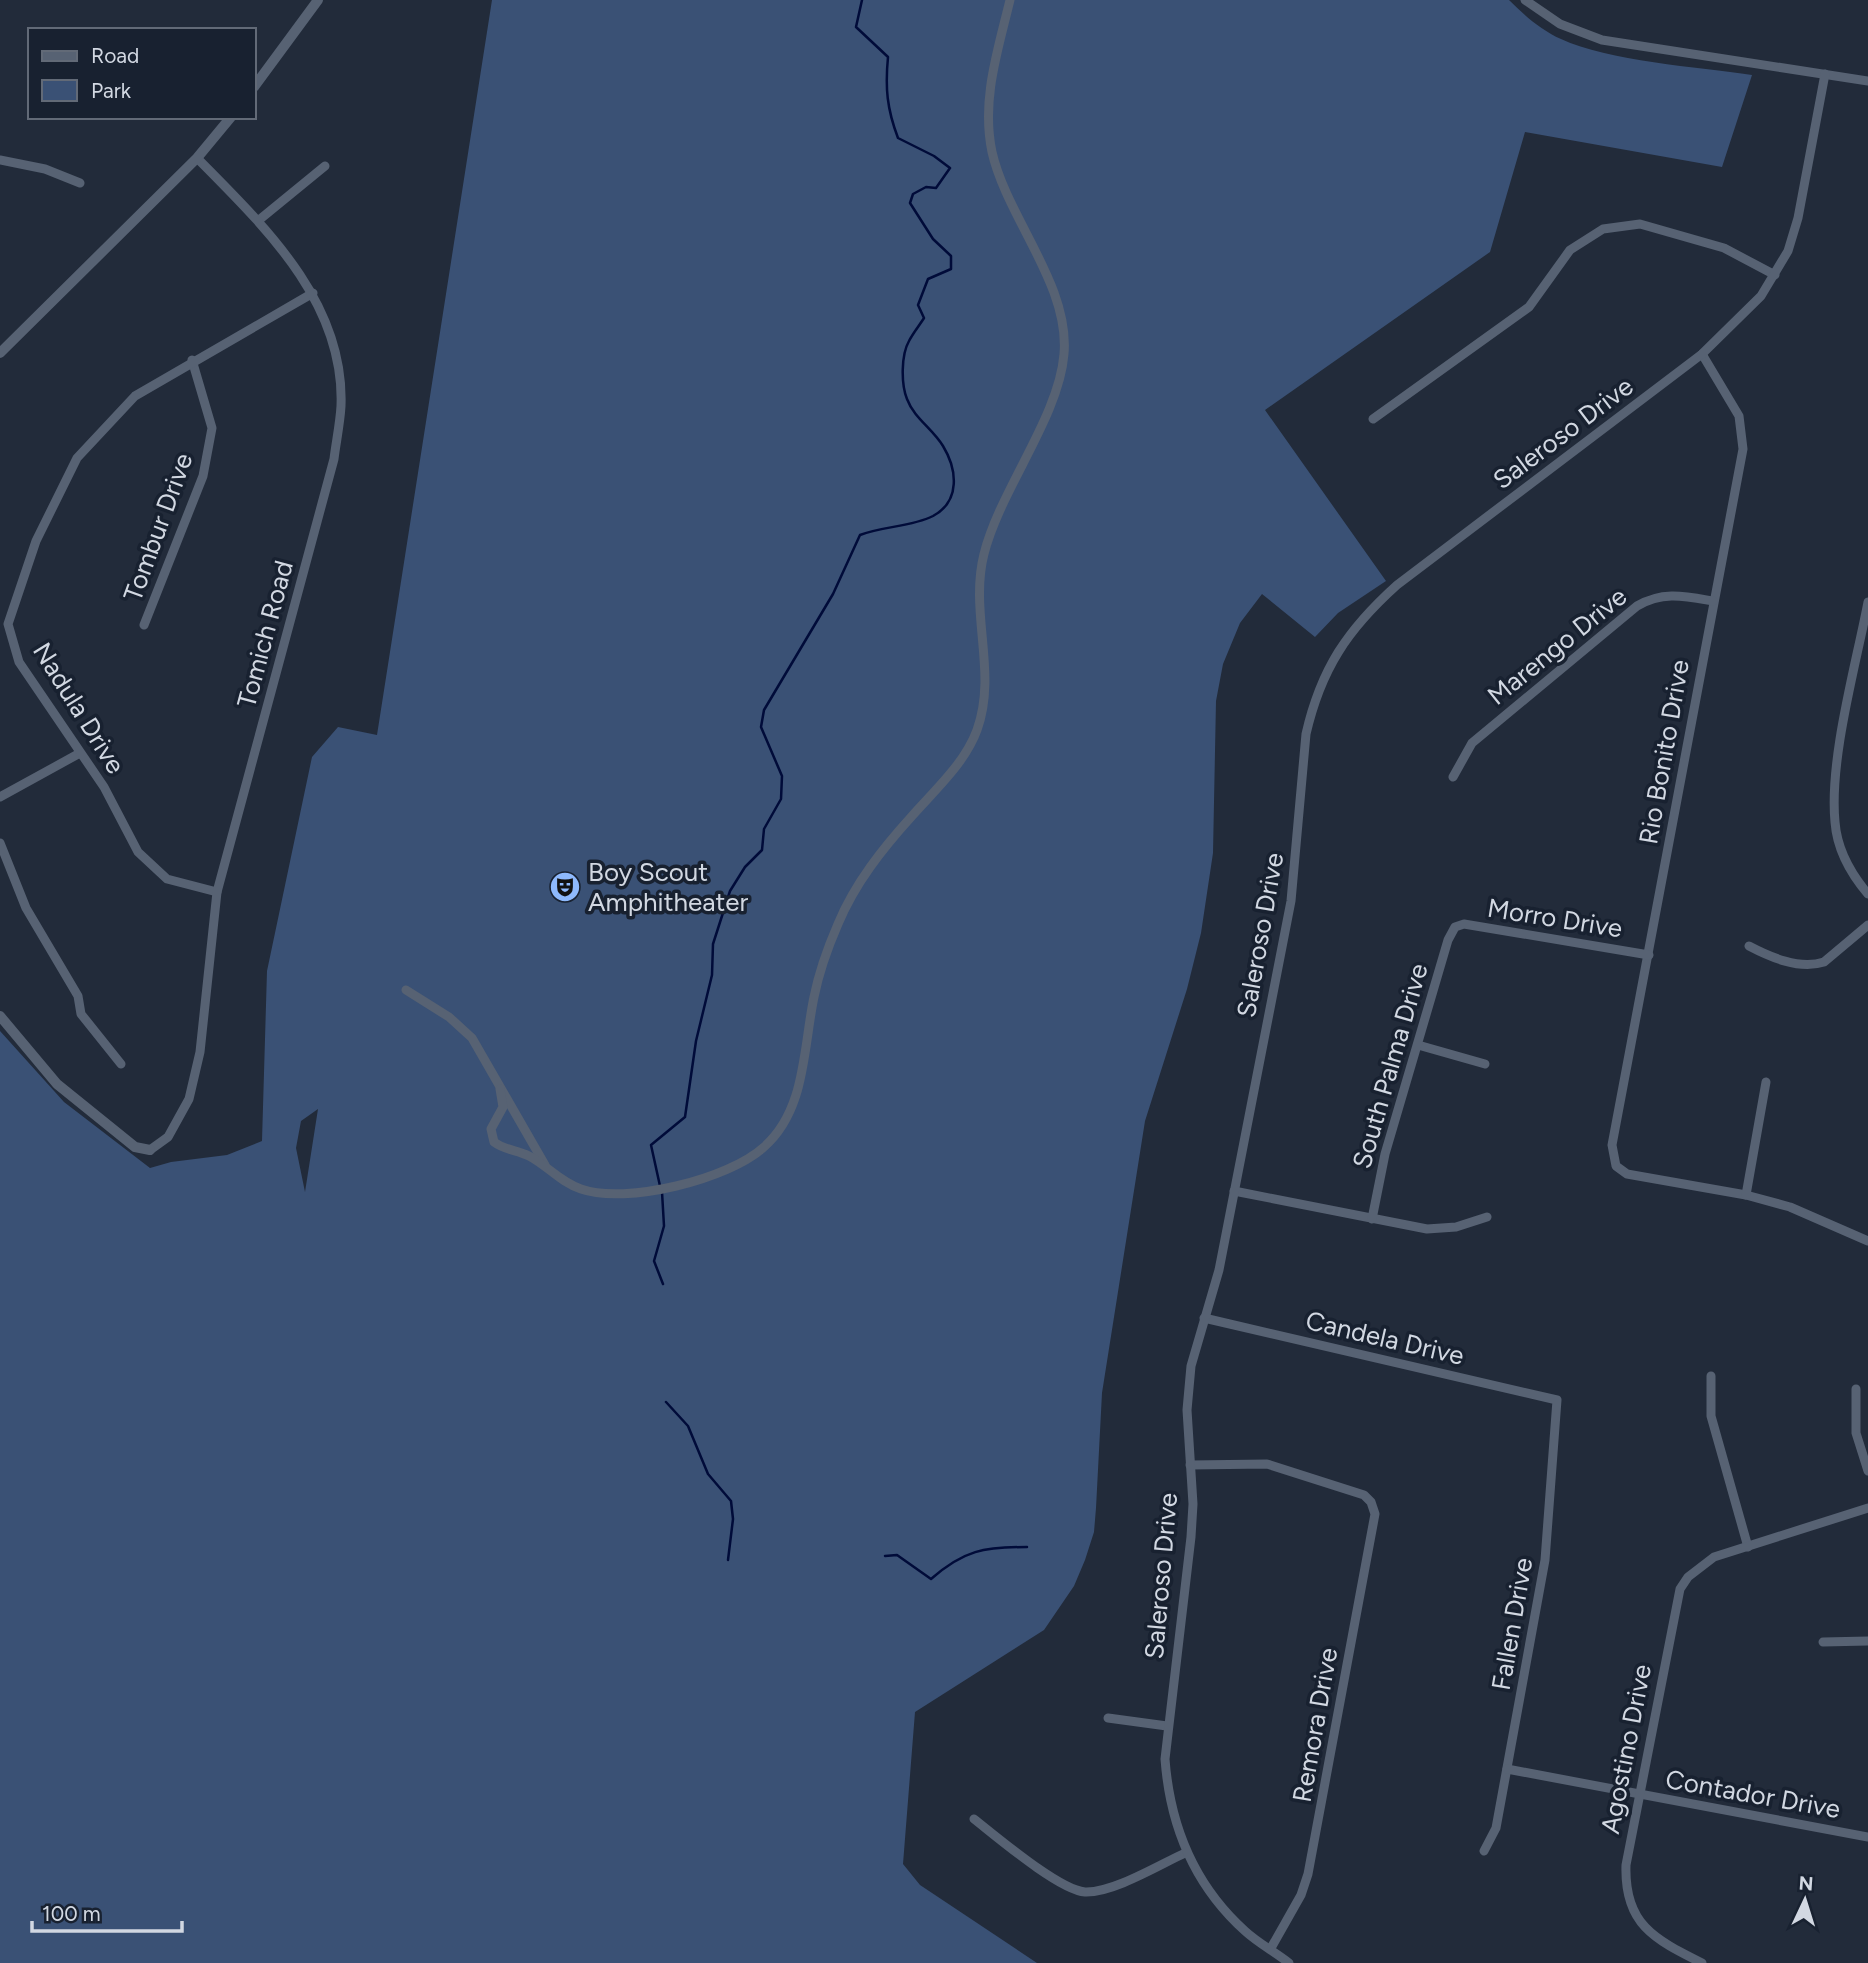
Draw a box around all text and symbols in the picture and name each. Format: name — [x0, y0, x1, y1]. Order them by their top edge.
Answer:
legend — [28, 28, 256, 119]
text: Road — [91, 43, 139, 68]
text: Park — [91, 78, 132, 103]
street label: Saleroso Drive — [1487, 370, 1639, 496]
street label: Tombur Drive — [116, 449, 200, 605]
street label: Tomich Road — [230, 557, 300, 711]
street label: Marengo Drive — [1481, 580, 1633, 712]
street label: Nadula Drive — [26, 636, 132, 780]
street label: Rio Bonito Drive — [1632, 657, 1696, 847]
street label: Saleroso Drive — [1230, 850, 1290, 1020]
place label: Boy Scout Amphitheater — [588, 856, 748, 918]
theatre icon: Boy Scout Amphitheater — [548, 870, 582, 904]
street label: Morro Drive — [1485, 892, 1625, 944]
street label: South Palma Drive — [1345, 960, 1435, 1172]
street label: Candela Drive — [1303, 1304, 1467, 1372]
street label: Saleroso Drive — [1138, 1492, 1184, 1660]
street label: Fallen Drive — [1485, 1555, 1539, 1693]
street label: Remora Drive — [1286, 1645, 1344, 1805]
street label: Agostino Drive — [1594, 1662, 1658, 1836]
street label: Contador Drive — [1663, 1763, 1843, 1825]
north arrow — [1770, 1865, 1840, 1935]
text: N — [1798, 1872, 1814, 1896]
scale bar — [32, 1890, 182, 1934]
text: 100 m — [42, 1901, 101, 1926]

